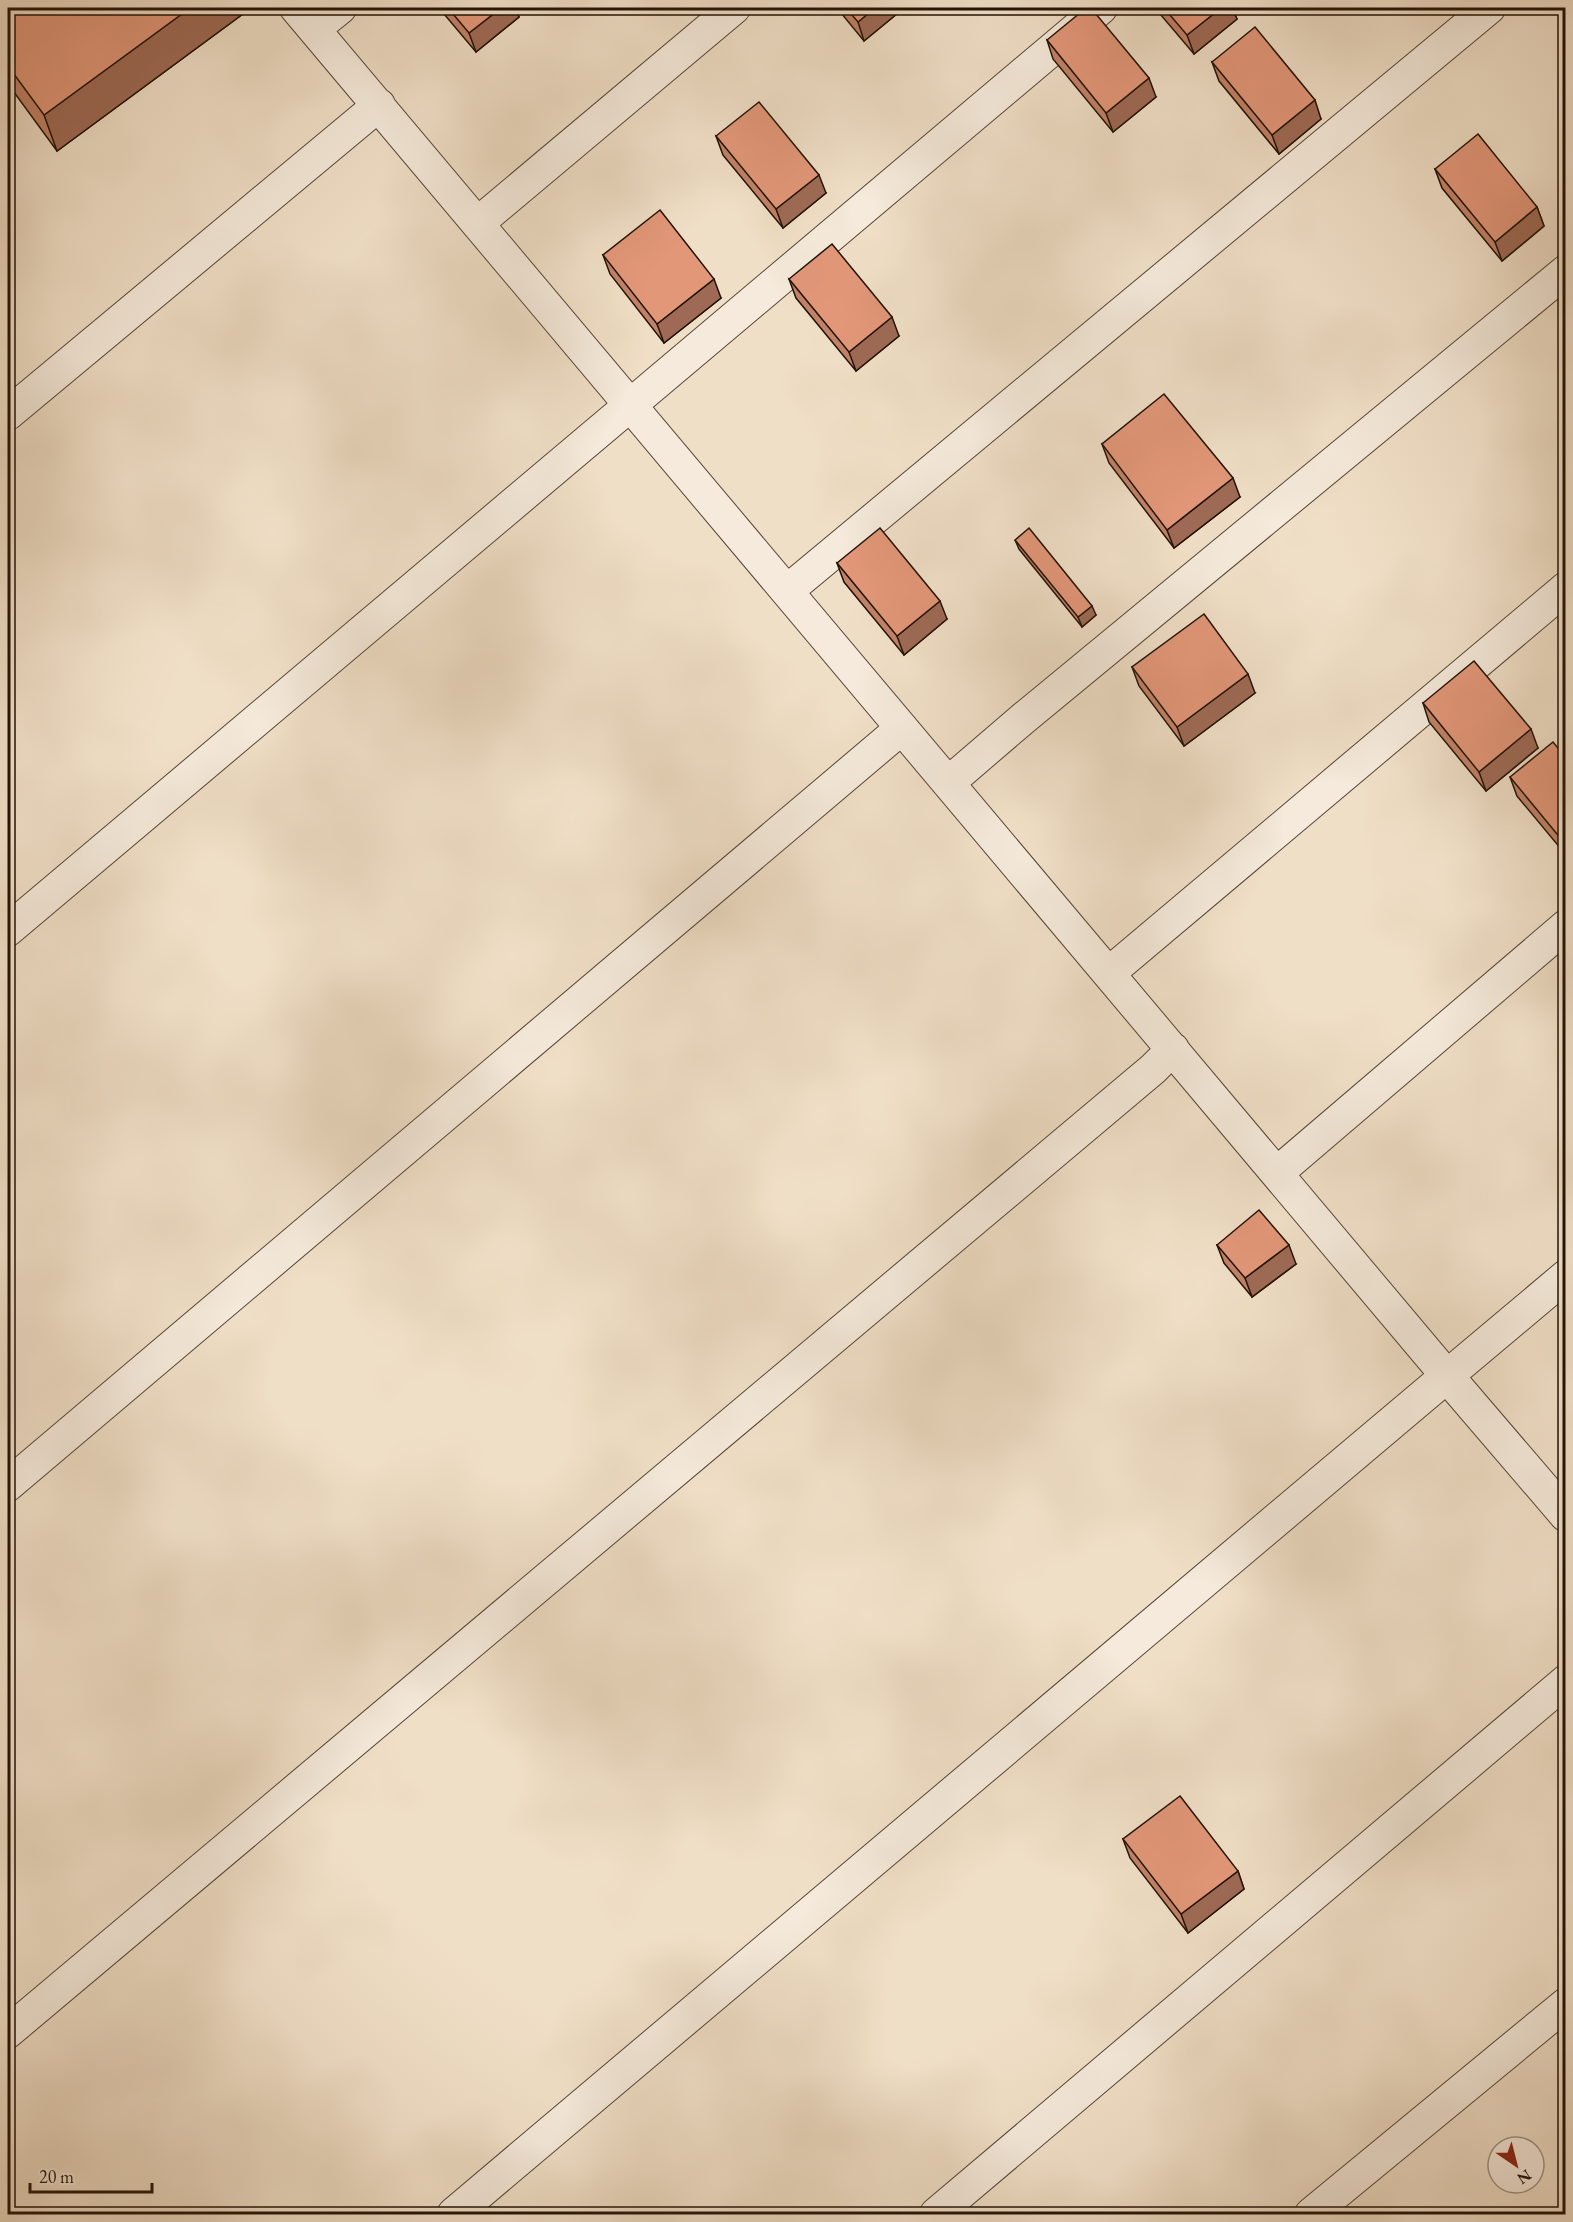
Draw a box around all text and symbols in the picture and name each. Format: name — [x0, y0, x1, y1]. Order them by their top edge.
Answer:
north arrow — [1486, 2135, 1546, 2195]
scale bar — [30, 2156, 152, 2194]
text: 20 m — [39, 2165, 74, 2188]
text: N — [1513, 2165, 1536, 2189]

